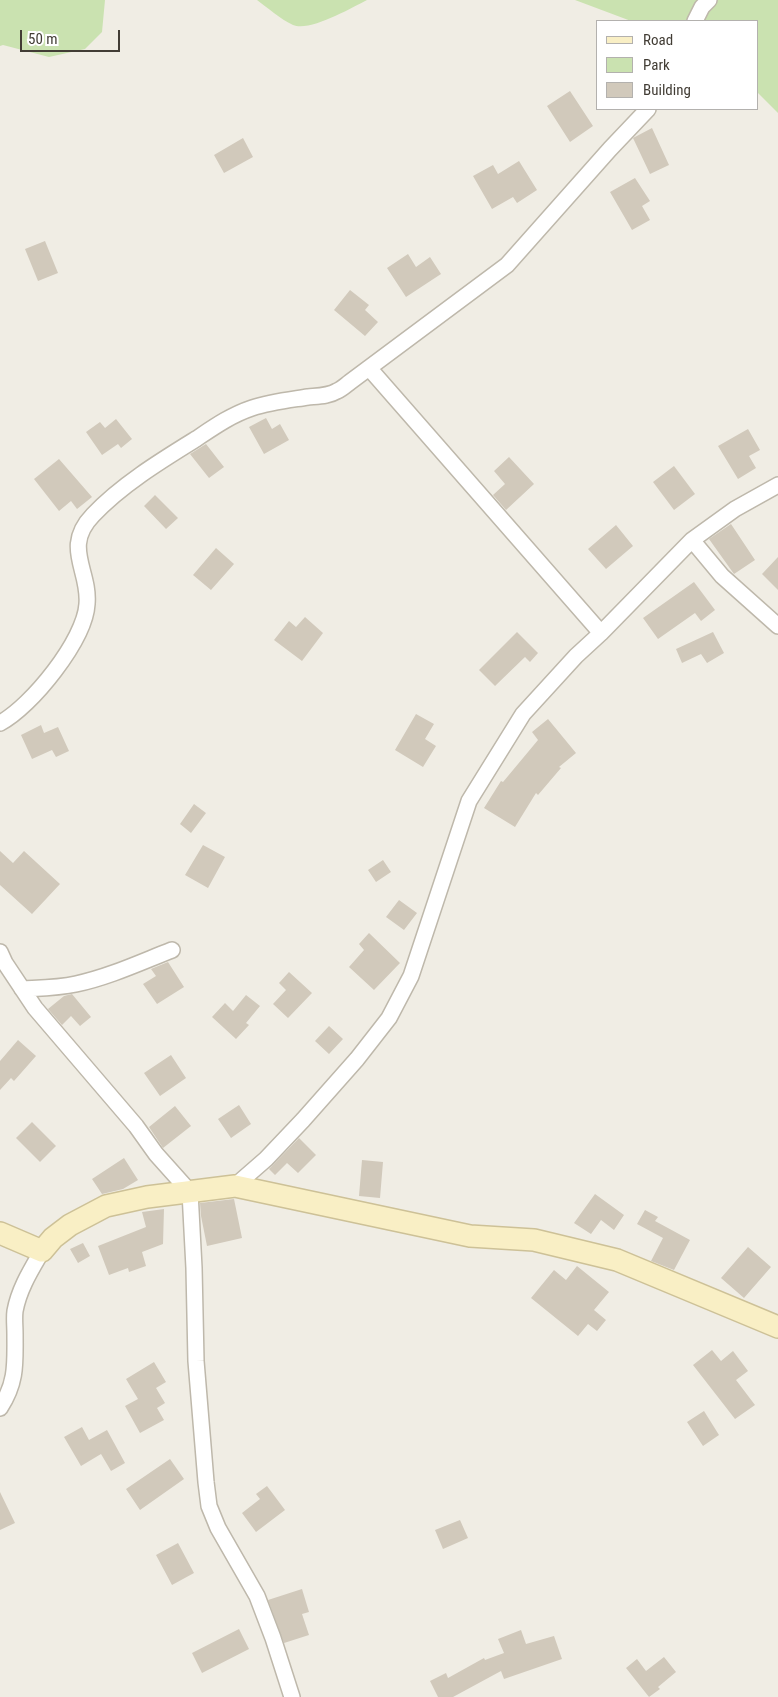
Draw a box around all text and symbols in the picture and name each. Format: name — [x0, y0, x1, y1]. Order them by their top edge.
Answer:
scale bar — [22, 20, 122, 52]
legend — [596, 20, 758, 110]
text: 50 m — [28, 30, 58, 48]
text: Road — [643, 31, 673, 49]
text: Park — [643, 56, 670, 74]
text: Building — [643, 81, 691, 99]

